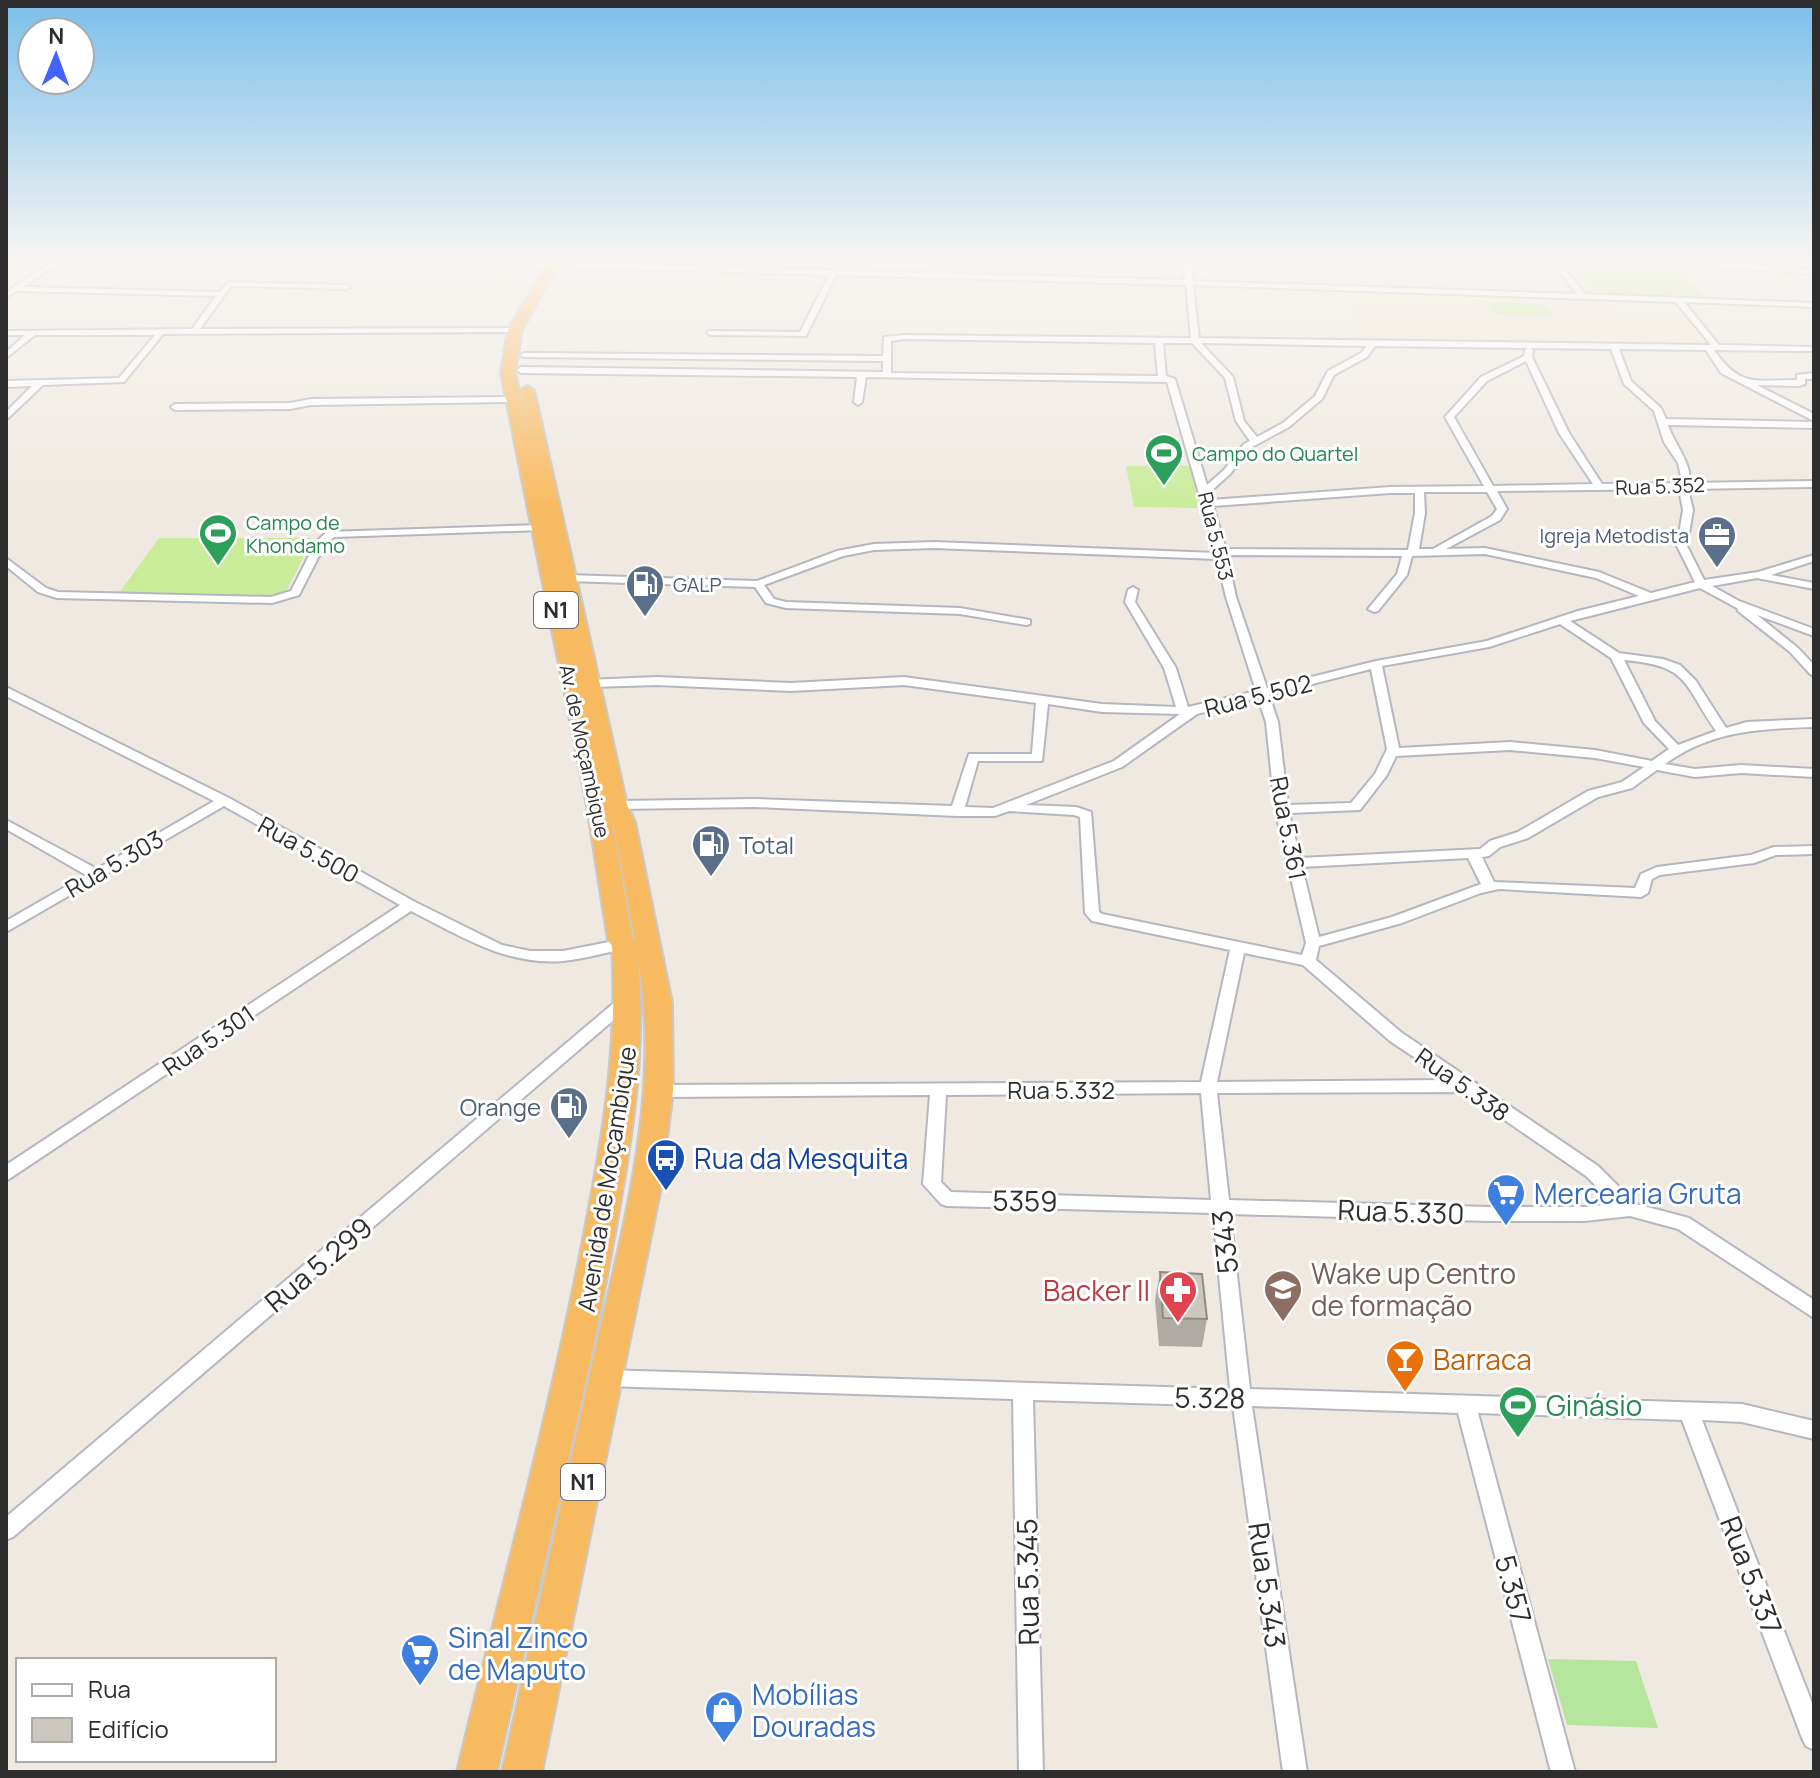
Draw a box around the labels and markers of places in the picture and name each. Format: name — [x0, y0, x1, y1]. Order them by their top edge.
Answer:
sports icon: Campo do Quartel — [1143, 432, 1185, 487]
place label: Campo do Quartel — [1192, 440, 1358, 467]
place label: Campo de Khondamo — [246, 509, 345, 559]
sports icon: Campo de Khondamo — [197, 512, 239, 567]
office icon: Igreja Metodista — [1696, 514, 1738, 569]
place label: Igreja Metodista — [1540, 522, 1689, 549]
fuel station icon: GALP — [624, 563, 666, 618]
place label: GALP — [673, 571, 722, 598]
fuel station icon: Total — [690, 823, 732, 878]
place label: Total — [739, 828, 794, 861]
fuel station icon: Orange — [548, 1085, 590, 1140]
place label: Orange — [460, 1090, 541, 1123]
bus stop icon: Rua da Mesquita — [645, 1137, 687, 1192]
place label: Rua da Mesquita — [694, 1139, 908, 1177]
supermarket icon: Mercearia Gruta — [1485, 1172, 1527, 1227]
place label: Mercearia Gruta — [1534, 1174, 1741, 1212]
place label: Wake up Centro de formação — [1311, 1254, 1516, 1324]
school or university icon: Wake up Centro de formação — [1262, 1268, 1304, 1323]
pharmacy icon: Backer II — [1157, 1269, 1199, 1324]
place label: Backer II — [1043, 1271, 1150, 1309]
bar icon: Barraca — [1384, 1338, 1426, 1393]
place label: Barraca — [1433, 1340, 1532, 1378]
sports icon: Ginásio — [1497, 1384, 1539, 1439]
place label: Ginásio — [1546, 1386, 1642, 1424]
place label: Sinal Zinco de Maputo — [448, 1618, 588, 1688]
supermarket icon: Sinal Zinco de Maputo — [399, 1632, 441, 1687]
place label: Mobílias Douradas — [752, 1675, 876, 1745]
shop icon: Mobílias Douradas — [703, 1689, 745, 1744]

